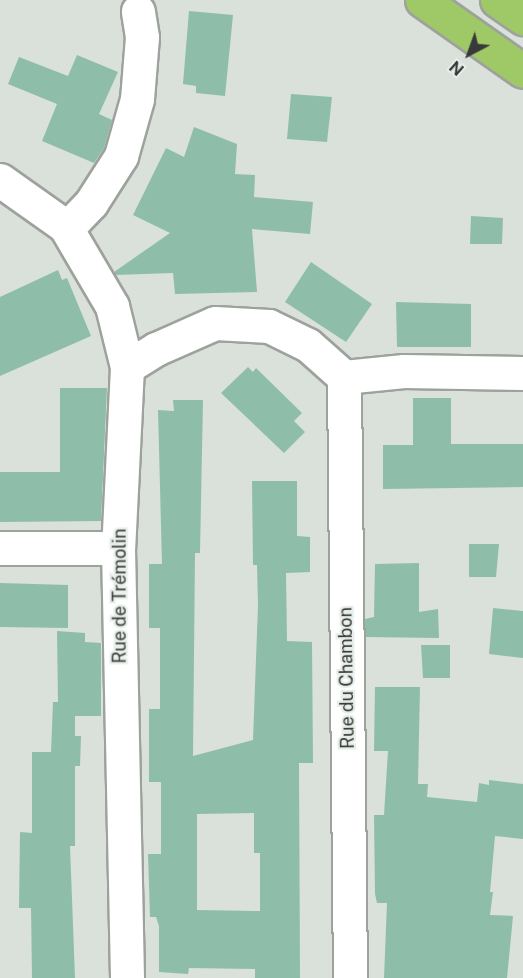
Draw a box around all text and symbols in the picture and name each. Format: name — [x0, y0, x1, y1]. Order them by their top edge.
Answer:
north arrow — [439, 24, 499, 84]
text: N — [446, 57, 468, 79]
street label: Rue de Trémolin — [109, 528, 131, 664]
street label: Rue du Chambon — [335, 607, 359, 749]

